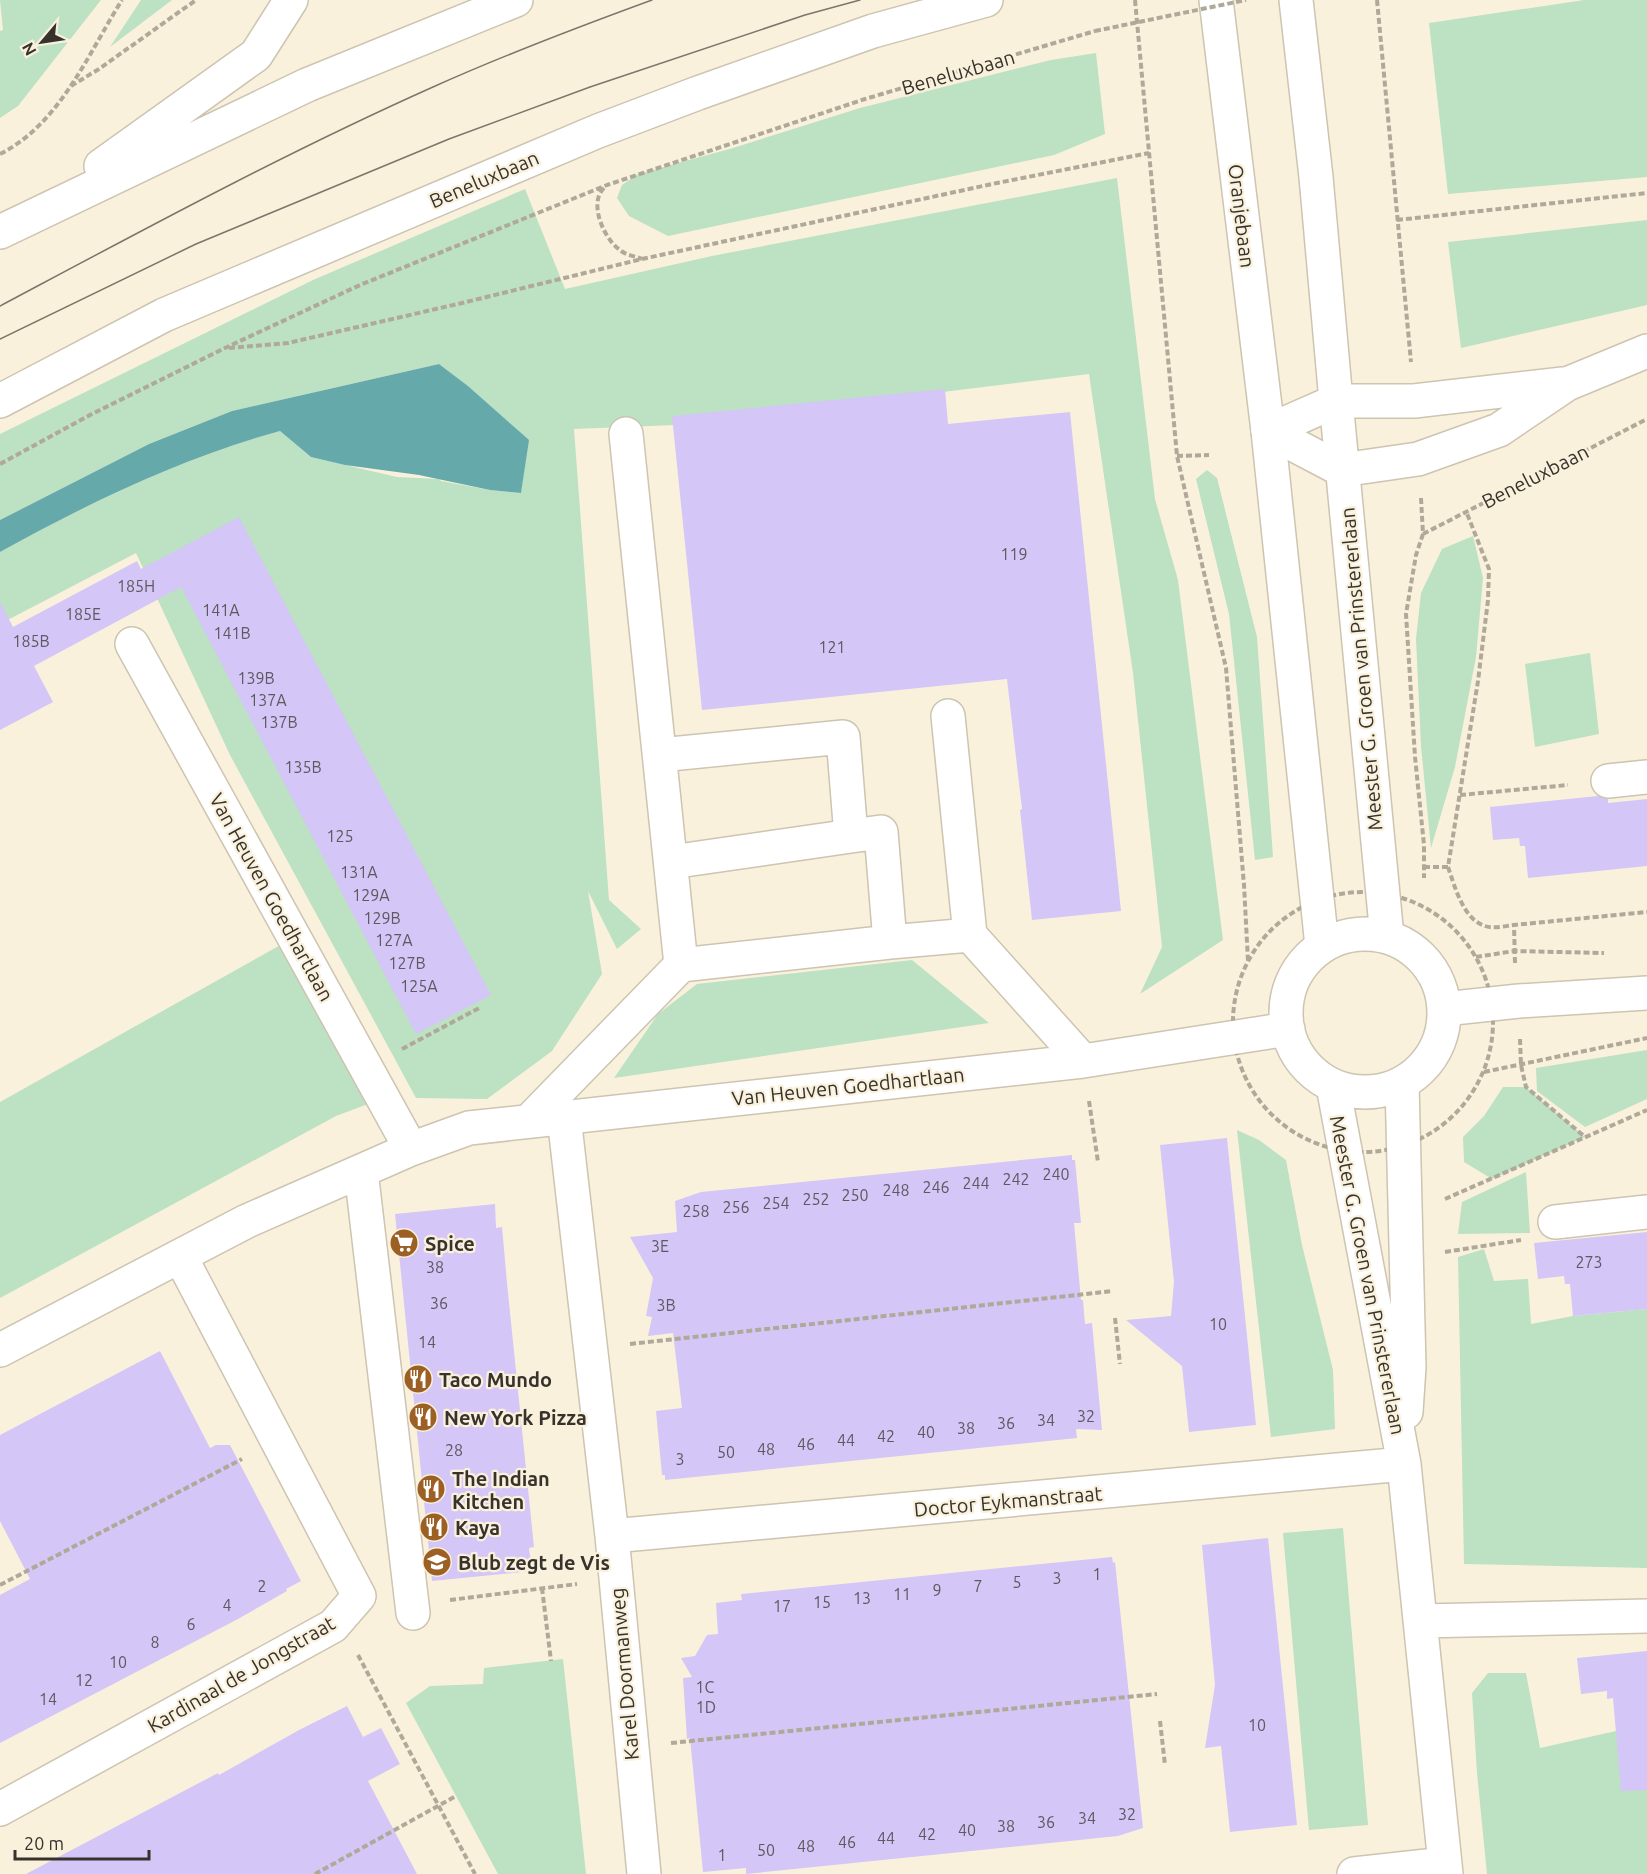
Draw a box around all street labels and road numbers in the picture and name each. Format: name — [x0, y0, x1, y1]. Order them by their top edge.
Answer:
street label: Beneluxbaan — [899, 45, 1017, 99]
street label: Beneluxbaan — [426, 146, 542, 212]
street label: Oranjebaan — [1224, 163, 1260, 269]
street label: Beneluxbaan — [1478, 439, 1592, 513]
street label: Meester G. Groen van Prinstererlaan — [1335, 506, 1387, 832]
street label: Van Heuven Goedhartlaan — [205, 789, 339, 1005]
street label: Van Heuven Goedhartlaan — [731, 1062, 965, 1110]
street label: Meester G. Groen van Prinstererlaan — [1326, 1113, 1410, 1437]
street label: Doctor Eykmanstraat — [913, 1481, 1103, 1521]
street label: Karel Doormanweg — [605, 1587, 643, 1761]
street label: Kardinaal de Jongstraat — [143, 1611, 339, 1737]

